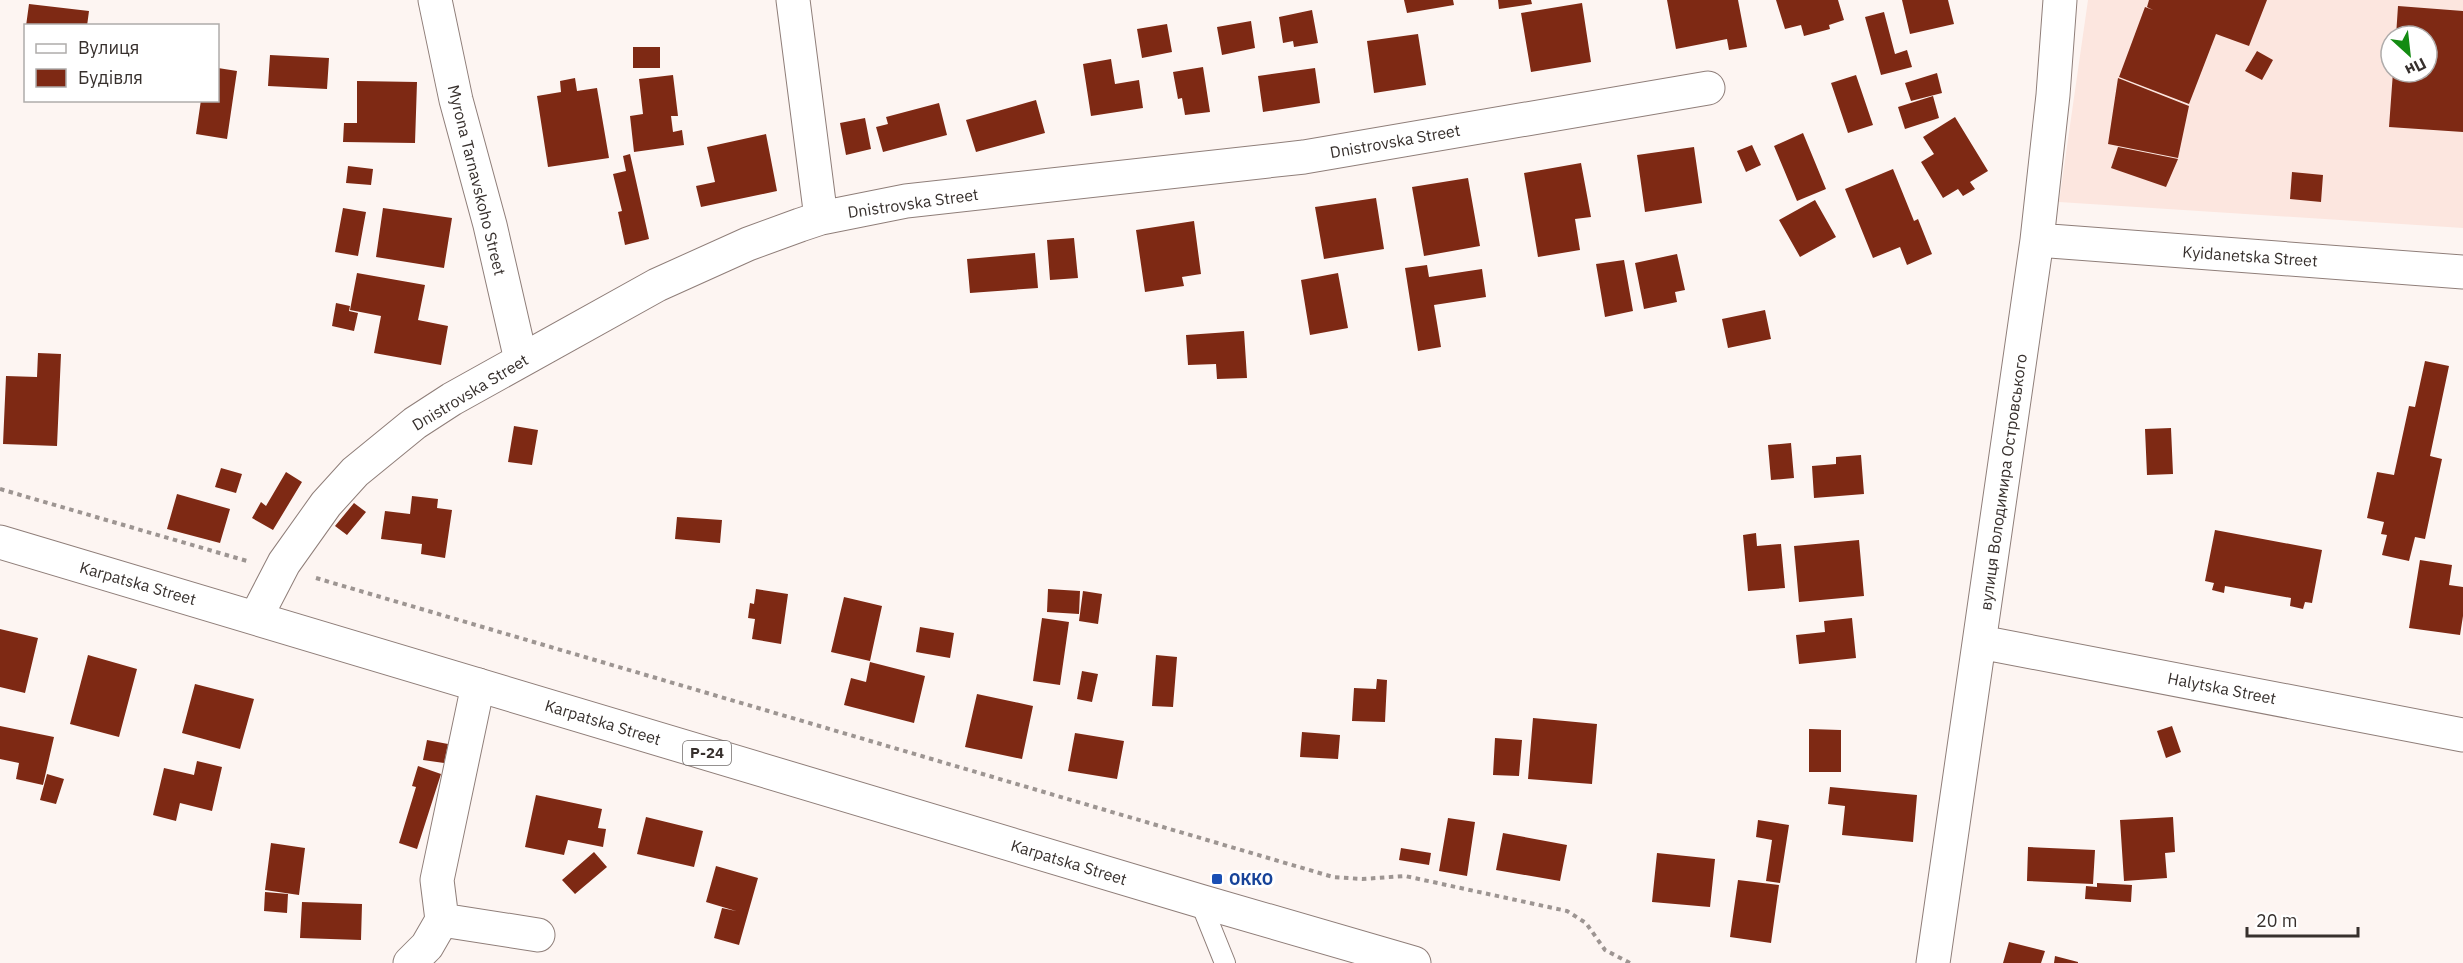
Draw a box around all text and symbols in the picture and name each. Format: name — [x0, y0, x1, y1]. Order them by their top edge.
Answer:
legend — [24, 24, 219, 102]
north arrow — [2379, 24, 2439, 84]
text: Вулиця — [78, 36, 139, 59]
text: Пн — [2402, 54, 2430, 81]
text: Будівля — [78, 66, 143, 89]
street label: Myrona Tarnavskoho Street — [444, 83, 510, 277]
street label: Dnistrovska Street — [1328, 120, 1462, 162]
street label: Dnistrovska Street — [846, 184, 980, 222]
street label: Kyidanetska Street — [2182, 241, 2318, 271]
street label: Dnistrovska Street — [408, 349, 532, 435]
street label: вулиця Володимира Островського — [1975, 352, 2031, 612]
street label: Karpatska Street — [78, 557, 198, 609]
street label: Halytska Street — [2166, 668, 2278, 708]
street label: Karpatska Street — [543, 695, 663, 749]
road number: Р-24 — [683, 741, 731, 765]
street label: Karpatska Street — [1009, 835, 1129, 889]
place label: ОККО — [1229, 869, 1273, 889]
marker: ОККО — [1210, 872, 1224, 886]
scale bar — [2247, 900, 2358, 938]
text: 20 m — [2256, 909, 2298, 932]

